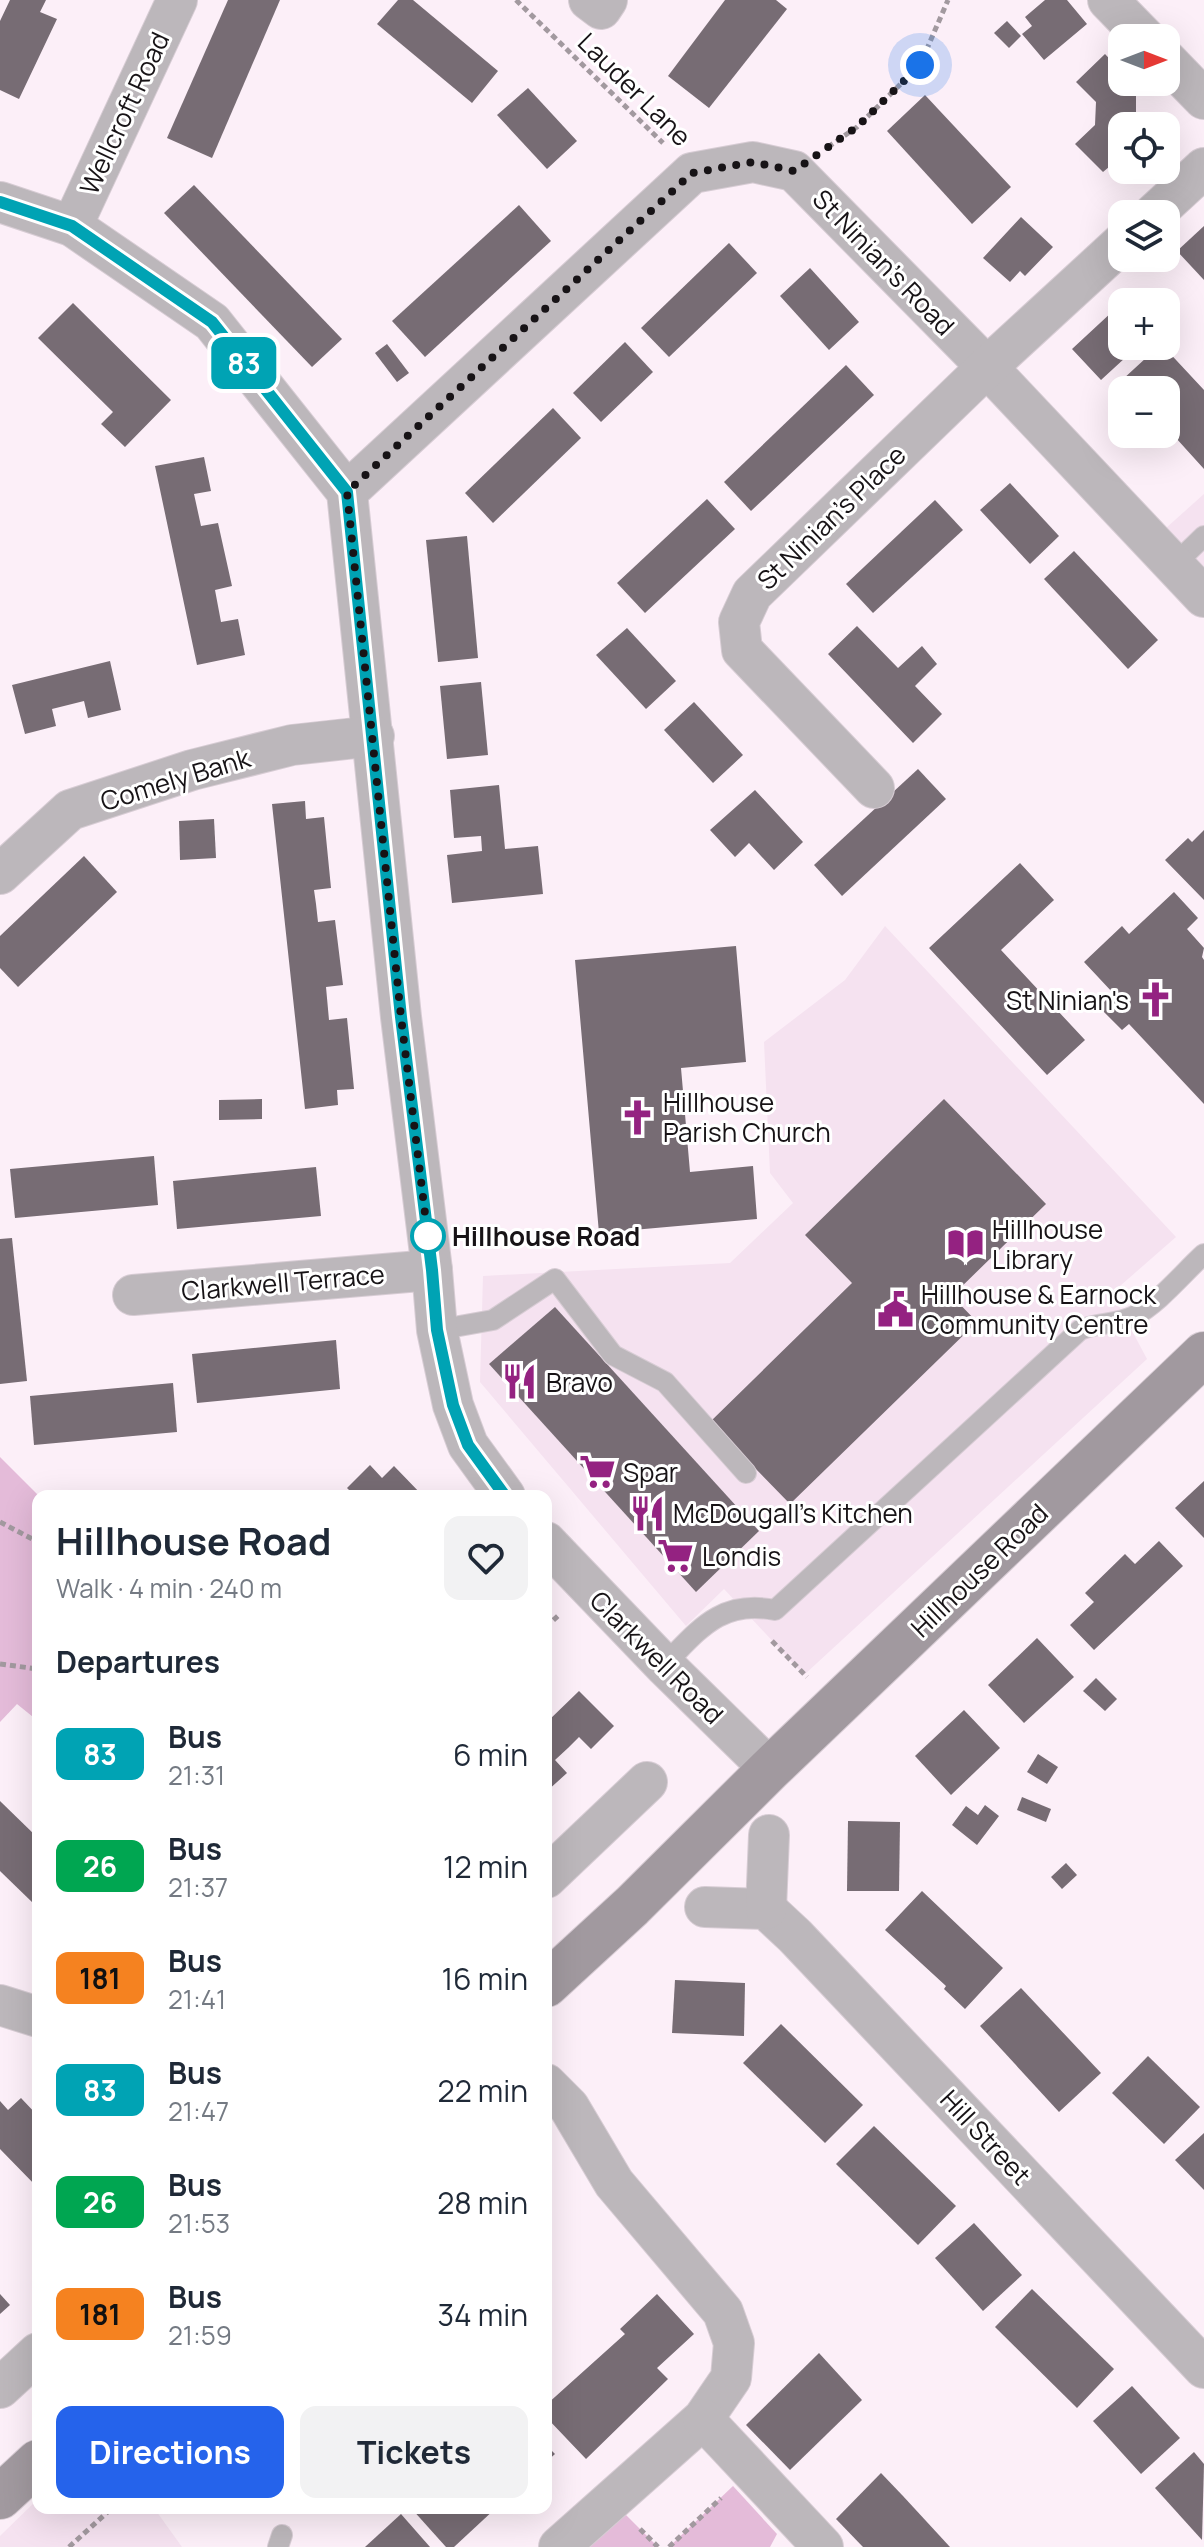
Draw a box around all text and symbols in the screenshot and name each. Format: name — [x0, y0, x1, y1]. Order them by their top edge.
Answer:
street label: Lauder Lane — [570, 24, 700, 154]
north arrow — [1108, 24, 1180, 96]
map controls — [1108, 24, 1180, 448]
street label: Wellcroft Road — [71, 26, 177, 200]
your location — [900, 45, 940, 85]
button: locate — [1108, 112, 1180, 184]
street label: St Ninian's Road — [805, 181, 963, 343]
button: layers — [1108, 200, 1180, 272]
button: + — [1108, 288, 1180, 360]
line badge: 83 — [208, 337, 280, 389]
text: 83 — [227, 344, 261, 382]
button: − — [1108, 376, 1180, 448]
street label: St Ninian's Place — [749, 437, 913, 597]
street label: Comely Bank — [96, 739, 255, 819]
church icon: St Ninian's — [1136, 981, 1174, 1019]
place label: St Ninian's — [1006, 982, 1129, 1018]
place label: Hillhouse Parish Church — [663, 1084, 831, 1150]
church icon: Hillhouse Parish Church — [618, 1098, 656, 1136]
place label: Hillhouse Library — [992, 1211, 1103, 1277]
place label: Hillhouse Road — [452, 1218, 640, 1254]
marker: Hillhouse Road — [411, 1219, 445, 1253]
library icon: Hillhouse Library — [947, 1225, 985, 1263]
street label: Clarkwell Terrace — [180, 1255, 386, 1309]
place label: Hillhouse & Earnock Community Centre — [921, 1276, 1157, 1342]
public building icon: Hillhouse & Earnock Community Centre — [876, 1290, 914, 1328]
restaurant icon: Bravo — [501, 1363, 539, 1401]
place label: Bravo — [546, 1364, 613, 1400]
supermarket icon: Spar — [578, 1453, 616, 1491]
place label: Spar — [623, 1454, 678, 1490]
restaurant icon: McDougall's Kitchen — [628, 1494, 666, 1532]
place label: McDougall's Kitchen — [673, 1495, 913, 1531]
street label: Hillhouse Road — [902, 1495, 1056, 1645]
text: Hillhouse Road — [56, 1514, 331, 1566]
button: heart — [444, 1516, 528, 1600]
supermarket icon: Londis — [657, 1537, 695, 1575]
place label: Londis — [702, 1538, 781, 1574]
text: Walk · 4 min · 240 m — [56, 1570, 282, 1606]
street label: Clarkwell Road — [582, 1582, 732, 1732]
text: Departures — [56, 1641, 220, 1682]
text: Bus — [168, 1716, 222, 1757]
text: 6 min — [453, 1734, 528, 1775]
text: 83 — [83, 1735, 117, 1773]
text: 21:31 — [168, 1757, 225, 1793]
text: Bus — [168, 1828, 222, 1869]
text: 12 min — [443, 1846, 528, 1887]
text: 26 — [83, 1847, 117, 1885]
text: 21:37 — [168, 1869, 228, 1905]
text: Bus — [168, 1940, 222, 1981]
text: 16 min — [441, 1958, 528, 1999]
text: 181 — [79, 1959, 121, 1997]
text: 21:41 — [168, 1981, 226, 2017]
text: Bus — [168, 2052, 222, 2093]
text: 22 min — [438, 2070, 528, 2111]
text: 83 — [83, 2071, 117, 2109]
street label: Hill Street — [933, 2082, 1039, 2192]
text: 21:47 — [168, 2093, 229, 2129]
text: Bus — [168, 2164, 222, 2205]
text: 28 min — [437, 2182, 528, 2223]
text: 26 — [83, 2183, 117, 2221]
text: 21:53 — [168, 2205, 230, 2241]
text: Bus — [168, 2276, 222, 2317]
text: 34 min — [437, 2294, 528, 2335]
text: 181 — [79, 2295, 121, 2333]
text: 21:59 — [168, 2317, 232, 2353]
button: Directions — [56, 2406, 284, 2498]
button: Tickets — [300, 2406, 528, 2498]

